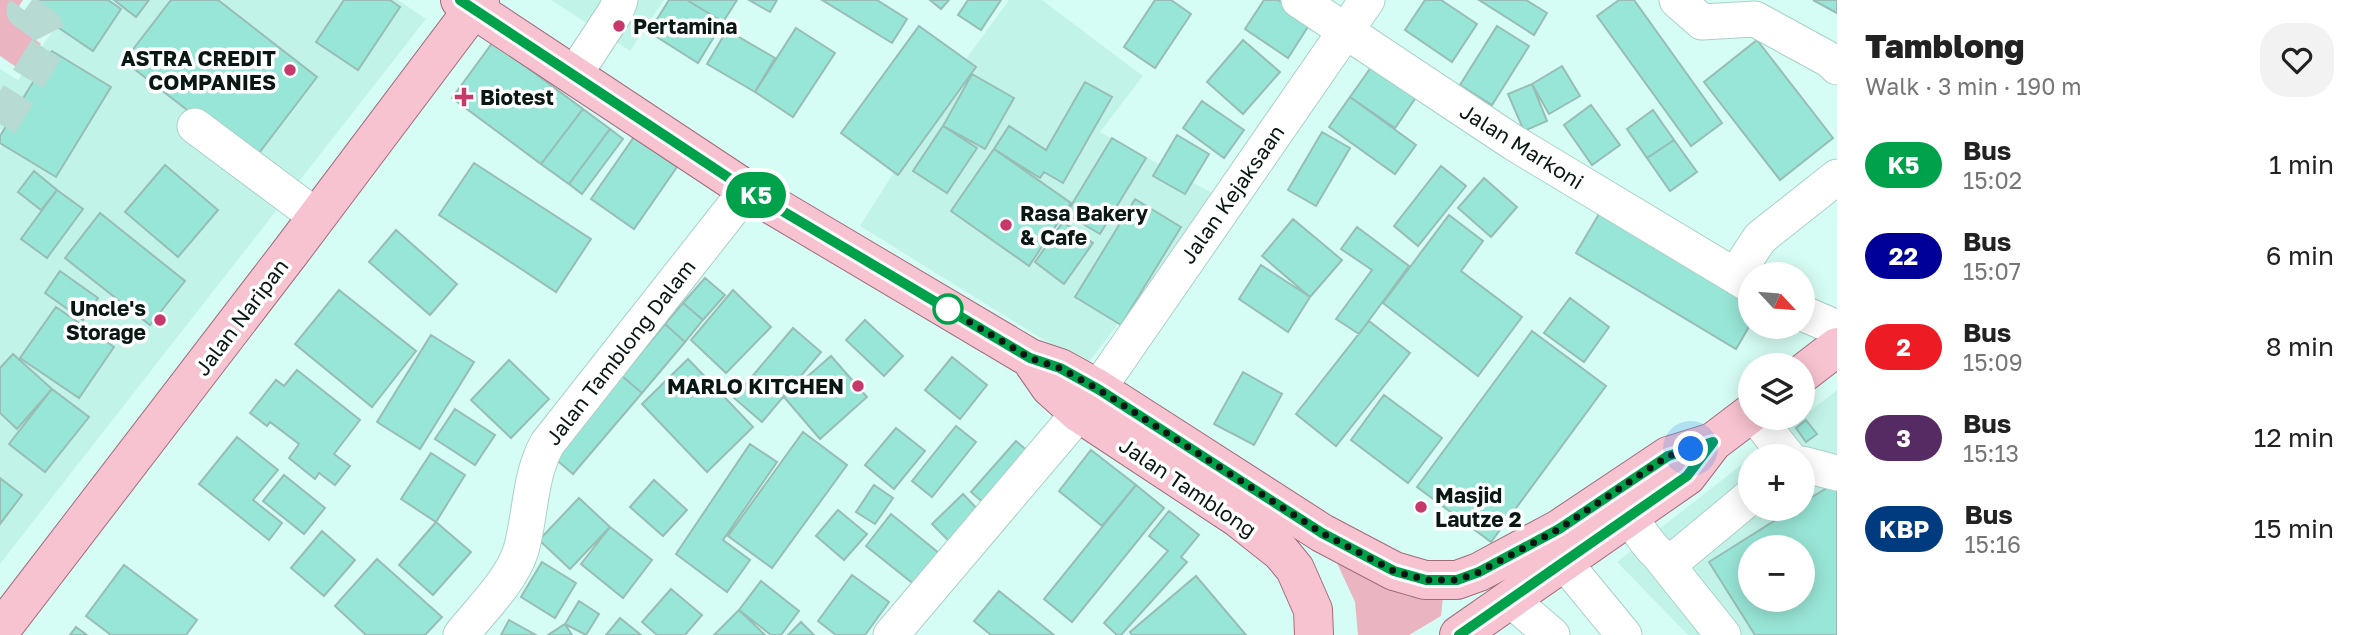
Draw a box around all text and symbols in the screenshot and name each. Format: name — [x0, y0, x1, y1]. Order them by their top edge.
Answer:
place label: Pertamina — [633, 13, 737, 39]
marker: Pertamina — [611, 18, 627, 34]
button: heart — [2260, 23, 2334, 97]
text: Tamblong — [1865, 26, 2024, 65]
place label: ASTRA CREDIT COMPANIES — [121, 45, 276, 95]
marker: ASTRA CREDIT COMPANIES — [282, 62, 298, 78]
text: Walk · 3 min · 190 m — [1865, 72, 2082, 100]
place label: Biotest — [480, 84, 554, 110]
marker: Biotest — [454, 87, 474, 107]
street label: Jalan Markoni — [1455, 98, 1589, 194]
street label: Jalan Kejaksaan — [1174, 120, 1290, 268]
text: Bus — [1963, 135, 2011, 166]
text: 1 min — [2269, 149, 2334, 180]
text: K5 — [1887, 150, 1920, 179]
text: 15:02 — [1963, 166, 2022, 194]
line badge: K5 — [724, 172, 788, 218]
text: K5 — [740, 180, 772, 209]
place label: Rasa Bakery & Cafe — [1020, 200, 1149, 250]
marker: Rasa Bakery & Cafe — [998, 217, 1014, 233]
text: Bus — [1963, 226, 2011, 257]
text: 6 min — [2266, 240, 2334, 271]
text: 22 — [1889, 241, 1918, 270]
street label: Jalan Naripan — [189, 253, 293, 381]
street label: Jalan Tamblong Dalam — [539, 254, 701, 450]
text: 15:07 — [1963, 257, 2021, 285]
north arrow — [1738, 262, 1815, 340]
map controls — [1738, 262, 1815, 612]
unlabelled marker — [933, 294, 963, 324]
place label: Uncle's Storage — [66, 295, 146, 345]
marker: Uncle's Storage — [152, 312, 168, 328]
text: Bus — [1963, 317, 2011, 348]
text: 8 min — [2266, 331, 2334, 362]
text: 2 — [1896, 332, 1911, 361]
text: 15:09 — [1963, 348, 2023, 376]
button: layers — [1738, 353, 1815, 430]
place label: MARLO KITCHEN — [667, 373, 844, 399]
marker: MARLO KITCHEN — [850, 378, 866, 394]
text: Bus — [1963, 408, 2011, 439]
text: 12 min — [2254, 422, 2334, 453]
text: 3 — [1896, 423, 1911, 452]
your location — [1673, 431, 1708, 466]
street label: Jalan Tamblong — [1115, 432, 1261, 542]
text: 15:13 — [1963, 439, 2019, 467]
button: + — [1738, 444, 1815, 521]
place label: Masjid Lautze 2 — [1435, 482, 1522, 532]
marker: Masjid Lautze 2 — [1413, 499, 1429, 515]
text: Bus — [1964, 499, 2013, 530]
text: 15 min — [2254, 513, 2334, 544]
text: KBP — [1879, 514, 1929, 543]
text: 15:16 — [1964, 530, 2021, 558]
button: − — [1738, 535, 1815, 612]

